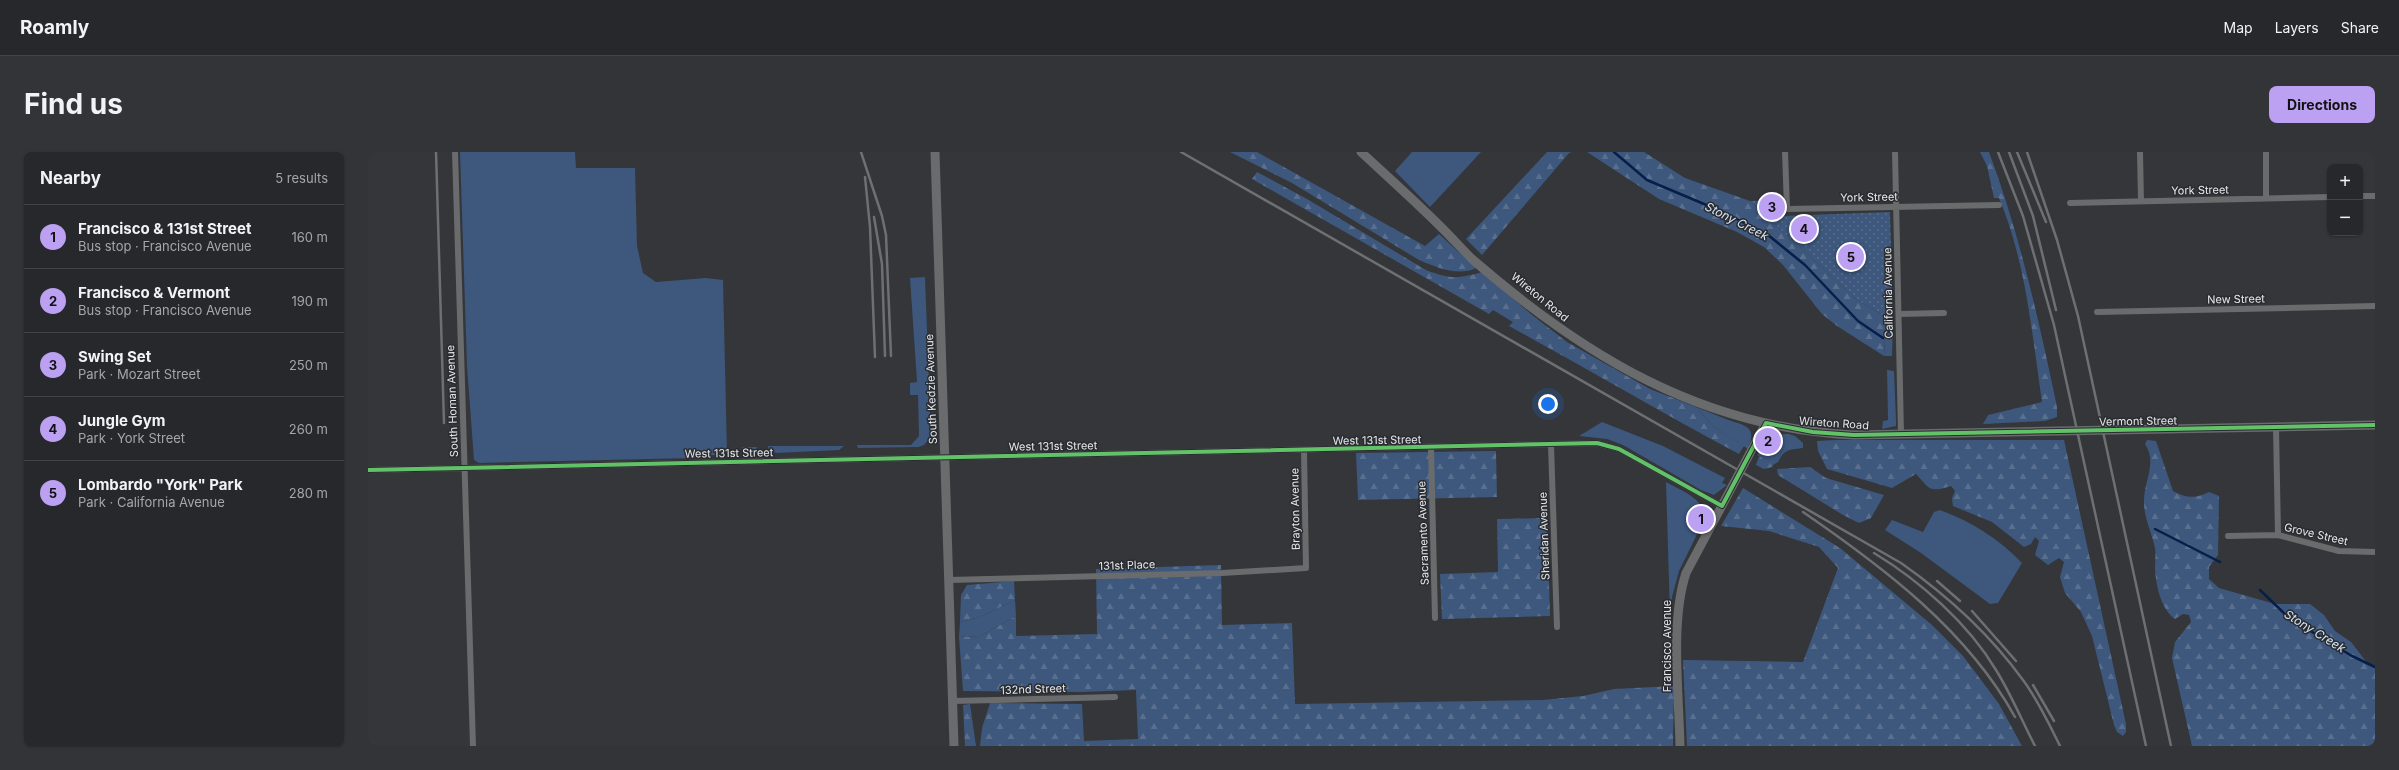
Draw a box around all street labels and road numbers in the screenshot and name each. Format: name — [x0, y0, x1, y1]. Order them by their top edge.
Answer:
street label: York Street — [2171, 182, 2229, 198]
street label: York Street — [1840, 189, 1898, 205]
street label: California Avenue — [1880, 247, 1896, 339]
street label: Wireton Road — [1508, 270, 1572, 324]
street label: New Street — [2207, 291, 2265, 307]
street label: South Kedzie Avenue — [922, 334, 940, 444]
street label: South Homan Avenue — [443, 345, 461, 457]
street label: Vermont Street — [2099, 413, 2178, 429]
street label: Wireton Road — [1799, 414, 1869, 432]
street label: West 131st Street — [1333, 432, 1422, 448]
street label: West 131st Street — [1009, 438, 1098, 454]
street label: West 131st Street — [685, 445, 774, 461]
street label: Brayton Avenue — [1287, 468, 1303, 550]
street label: Sacramento Avenue — [1414, 481, 1432, 585]
street label: Sheridan Avenue — [1535, 492, 1553, 580]
street label: Grove Street — [2283, 520, 2350, 548]
street label: 131st Place — [1098, 557, 1156, 573]
street label: Francisco Avenue — [1660, 600, 1674, 692]
street label: 132nd Street — [1000, 681, 1066, 697]

